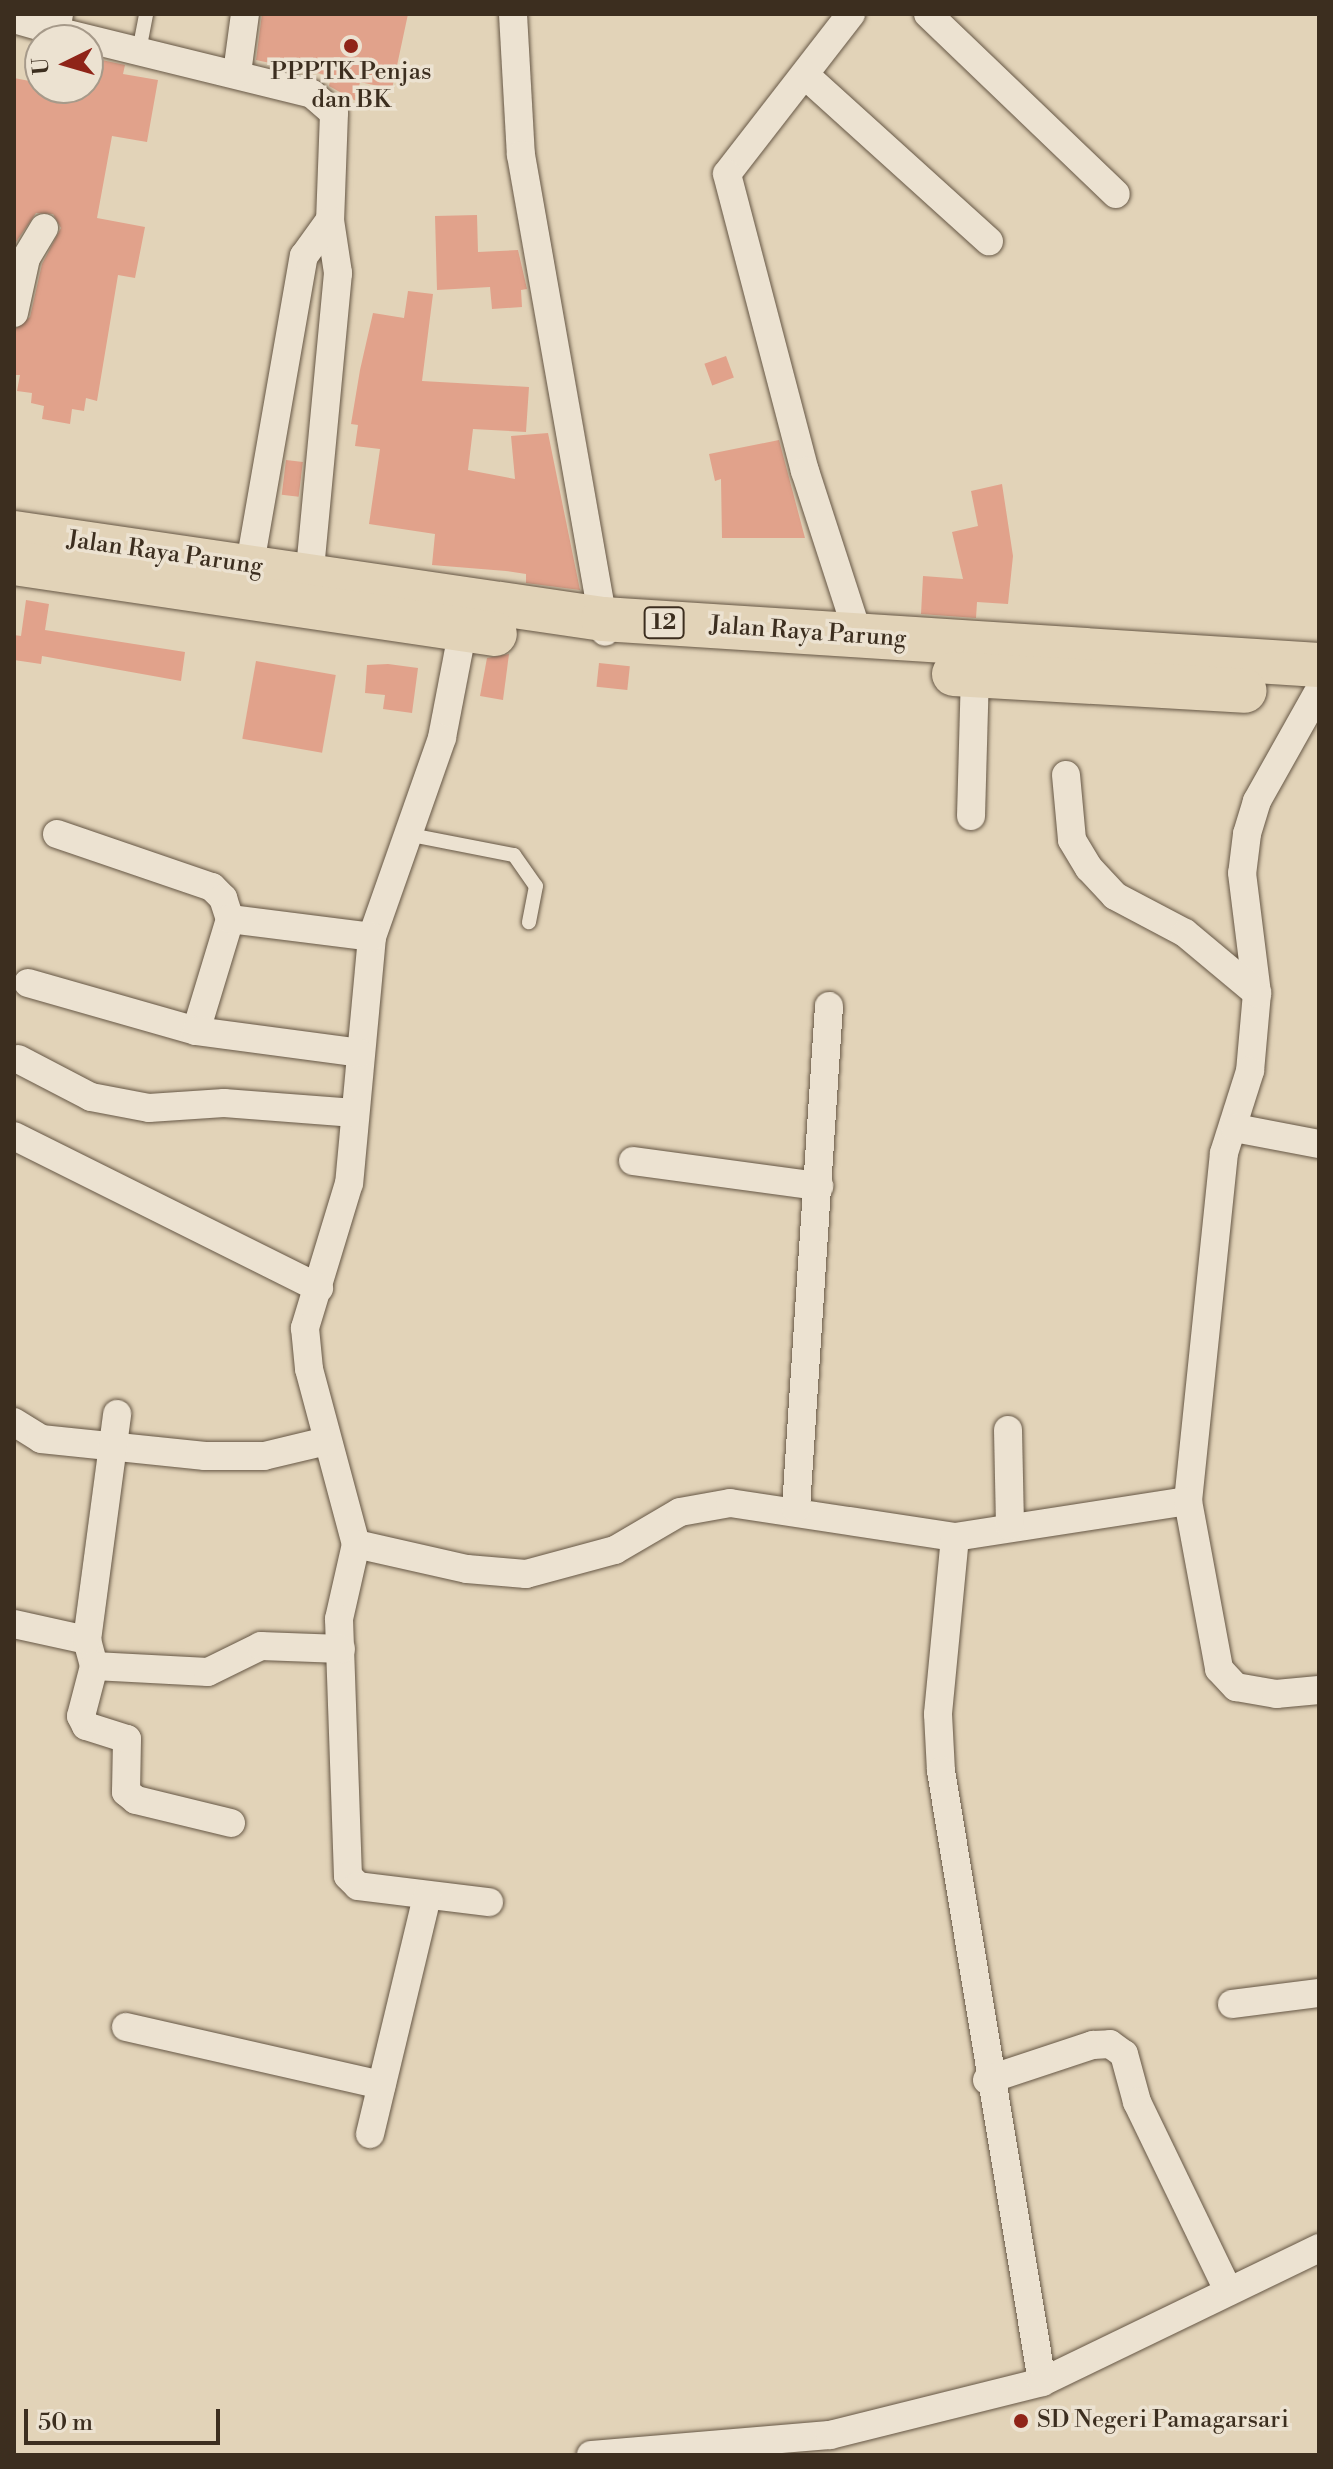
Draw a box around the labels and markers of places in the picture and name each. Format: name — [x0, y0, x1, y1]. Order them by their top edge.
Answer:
marker: PPPTK Penjas dan BK — [342, 37, 360, 55]
place label: PPPTK Penjas dan BK — [271, 59, 431, 115]
place label: SD Negeri Pamagarsari — [1037, 2407, 1289, 2435]
marker: SD Negeri Pamagarsari — [1012, 2412, 1030, 2430]

